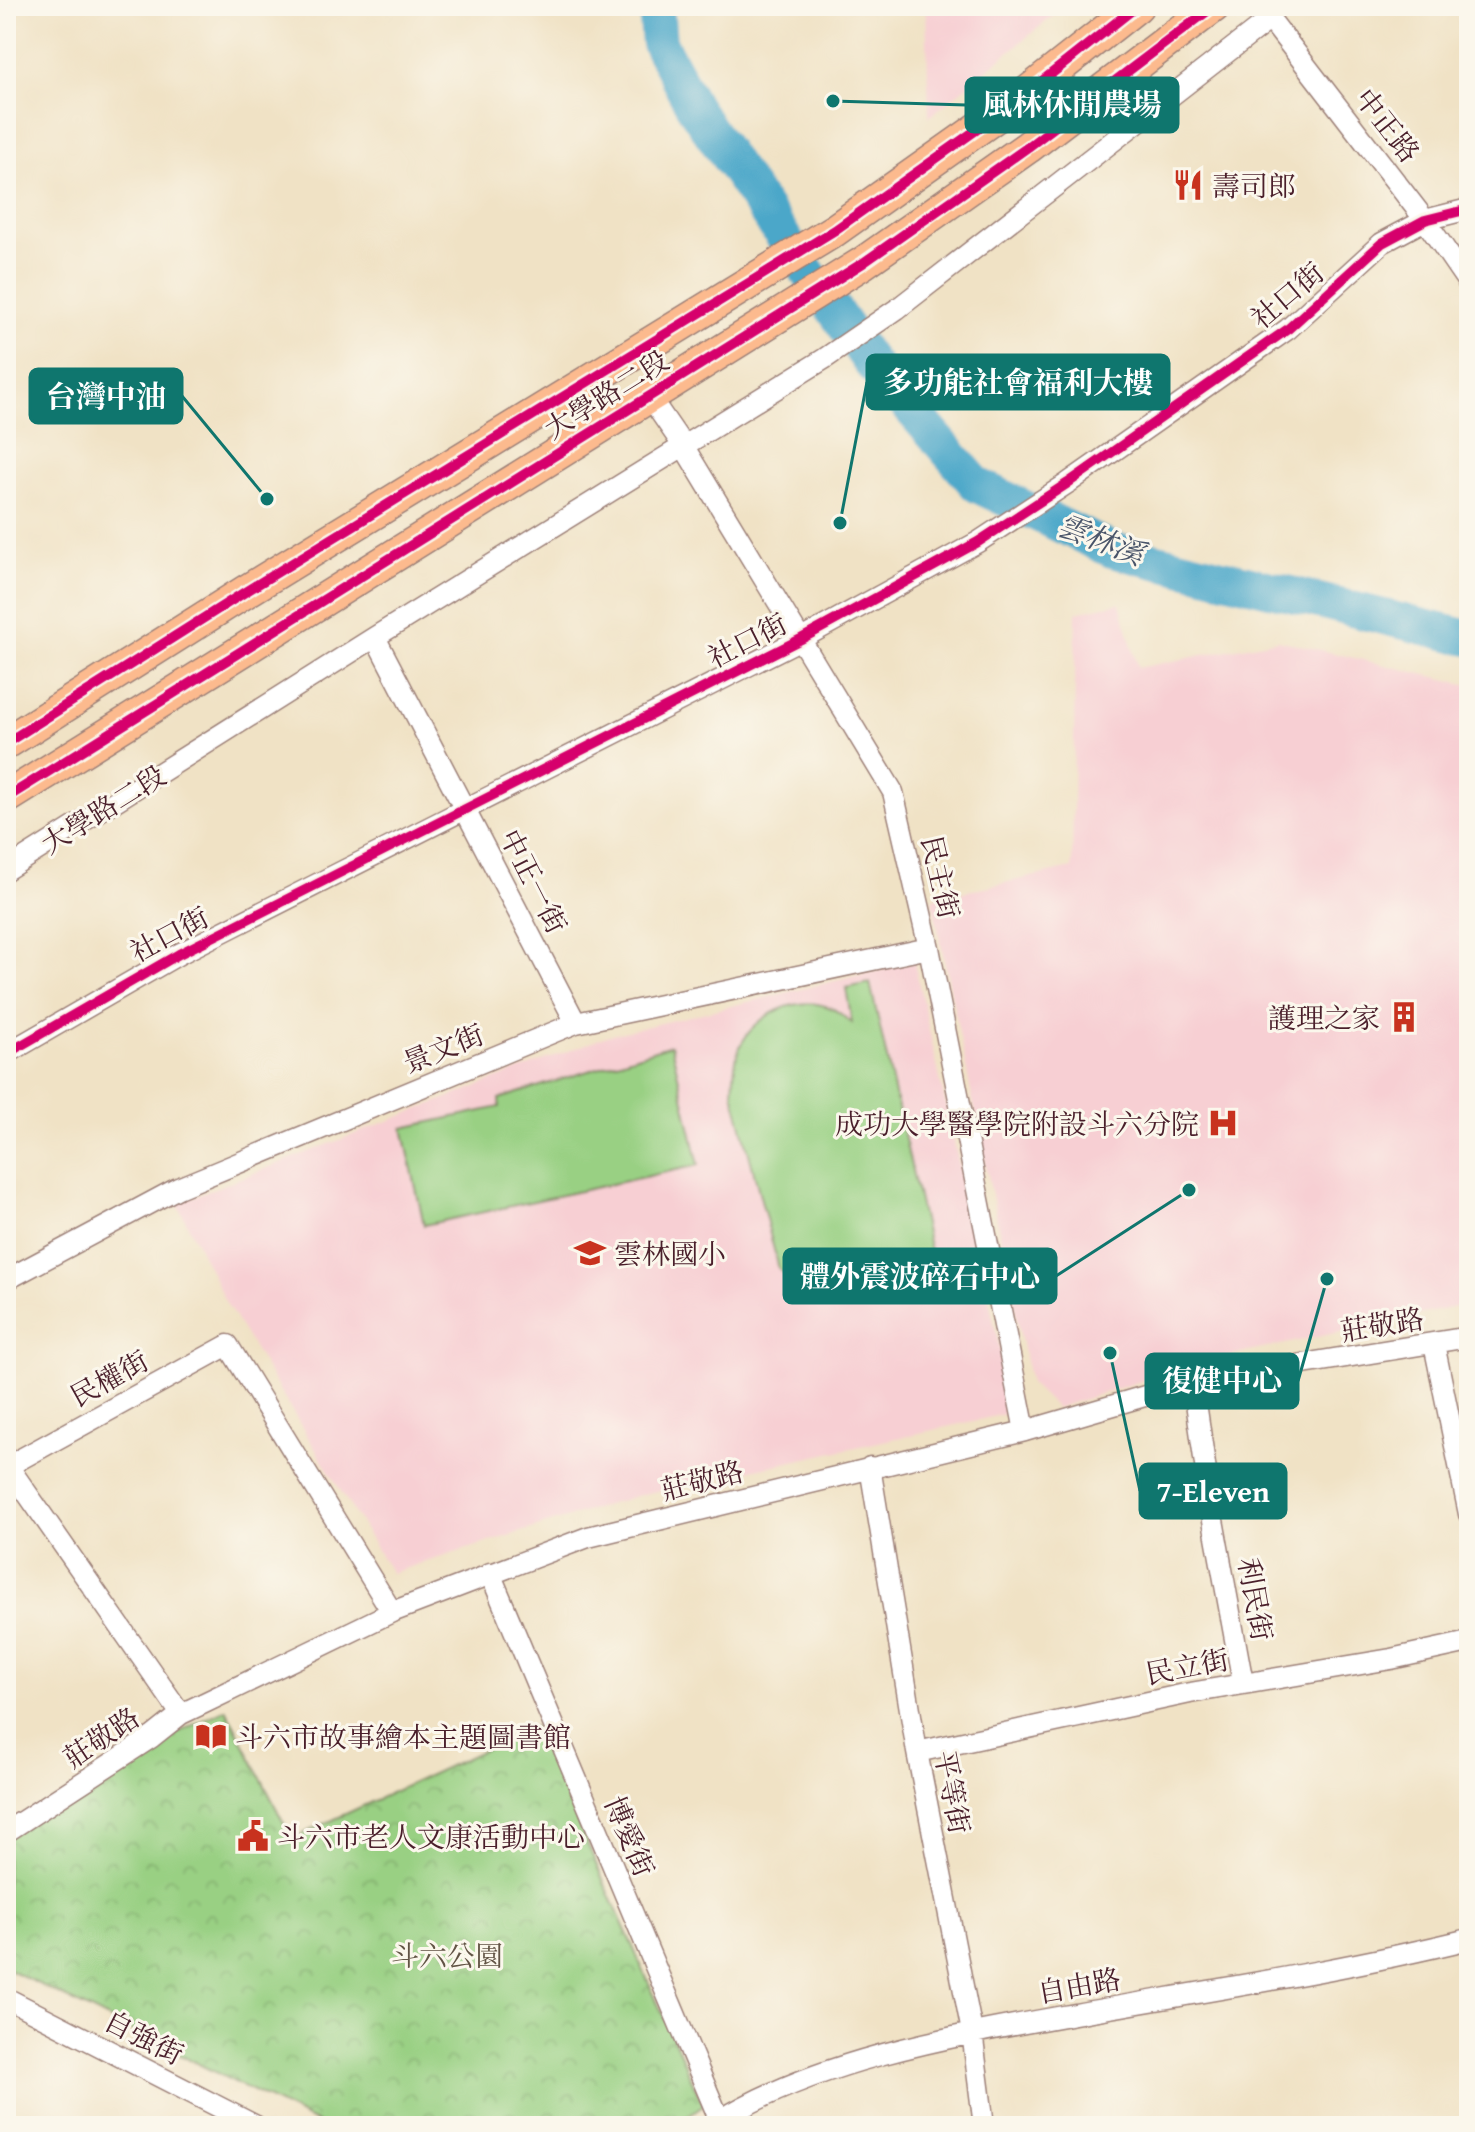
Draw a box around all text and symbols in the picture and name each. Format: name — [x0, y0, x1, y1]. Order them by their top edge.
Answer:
callout: 風林休閒農場 — [966, 78, 1178, 132]
street label: 中正路 — [1346, 79, 1430, 171]
text: 風林休閒農場 — [982, 82, 1162, 126]
place label: 壽司郎 — [1212, 165, 1296, 206]
restaurant icon: 壽司郎 — [1171, 168, 1205, 202]
street label: 社口街 — [1242, 252, 1332, 338]
street label: 大學路二段 — [536, 340, 676, 448]
callout: 多功能社會福利大樓 — [867, 355, 1169, 409]
text: 多功能社會福利大樓 — [883, 360, 1153, 404]
callout: 台灣中油 — [30, 369, 182, 423]
text: 台灣中油 — [46, 374, 166, 418]
water label: 雲林溪 — [1051, 502, 1154, 577]
street label: 社口街 — [700, 603, 794, 677]
street label: 大學路二段 — [33, 755, 173, 863]
street label: 中正一街 — [490, 822, 578, 940]
street label: 民主街 — [912, 831, 970, 923]
street label: 社口街 — [122, 896, 216, 972]
place label: 護理之家 — [1268, 997, 1380, 1038]
building icon: 護理之家 — [1387, 1000, 1421, 1034]
street label: 景文街 — [396, 1013, 490, 1083]
place label: 成功大學醫學院附設斗六分院 — [835, 1103, 1199, 1144]
hospital icon: 成功大學醫學院附設斗六分院 — [1206, 1106, 1240, 1140]
place label: 雲林國小 — [614, 1233, 726, 1274]
school or university icon: 雲林國小 — [573, 1236, 607, 1270]
callout: 體外震波碎石中心 — [784, 1249, 1056, 1303]
text: 體外震波碎石中心 — [800, 1254, 1040, 1298]
street label: 莊敬路 — [1337, 1297, 1427, 1351]
street label: 民權街 — [62, 1340, 156, 1416]
callout: 復健中心 — [1146, 1354, 1298, 1408]
text: 復健中心 — [1162, 1358, 1282, 1402]
street label: 莊敬路 — [656, 1450, 748, 1510]
callout: 7-Eleven — [1140, 1464, 1286, 1518]
text: 7-Eleven — [1156, 1469, 1270, 1513]
street label: 利民街 — [1229, 1554, 1283, 1644]
street label: 民立街 — [1142, 1638, 1232, 1694]
street label: 莊敬路 — [55, 1697, 147, 1777]
place label: 斗六市故事繪本主題圖書館 — [235, 1716, 571, 1757]
library icon: 斗六市故事繪本主題圖書館 — [194, 1719, 228, 1753]
street label: 平等街 — [925, 1747, 981, 1837]
street label: 博愛街 — [595, 1789, 665, 1883]
place label: 斗六市老人文康活動中心 — [277, 1816, 585, 1857]
public building icon: 斗六市老人文康活動中心 — [236, 1819, 270, 1853]
park label: 斗六公園 — [391, 1935, 503, 1976]
street label: 自由路 — [1034, 1958, 1124, 2012]
street label: 自強街 — [97, 2000, 191, 2074]

